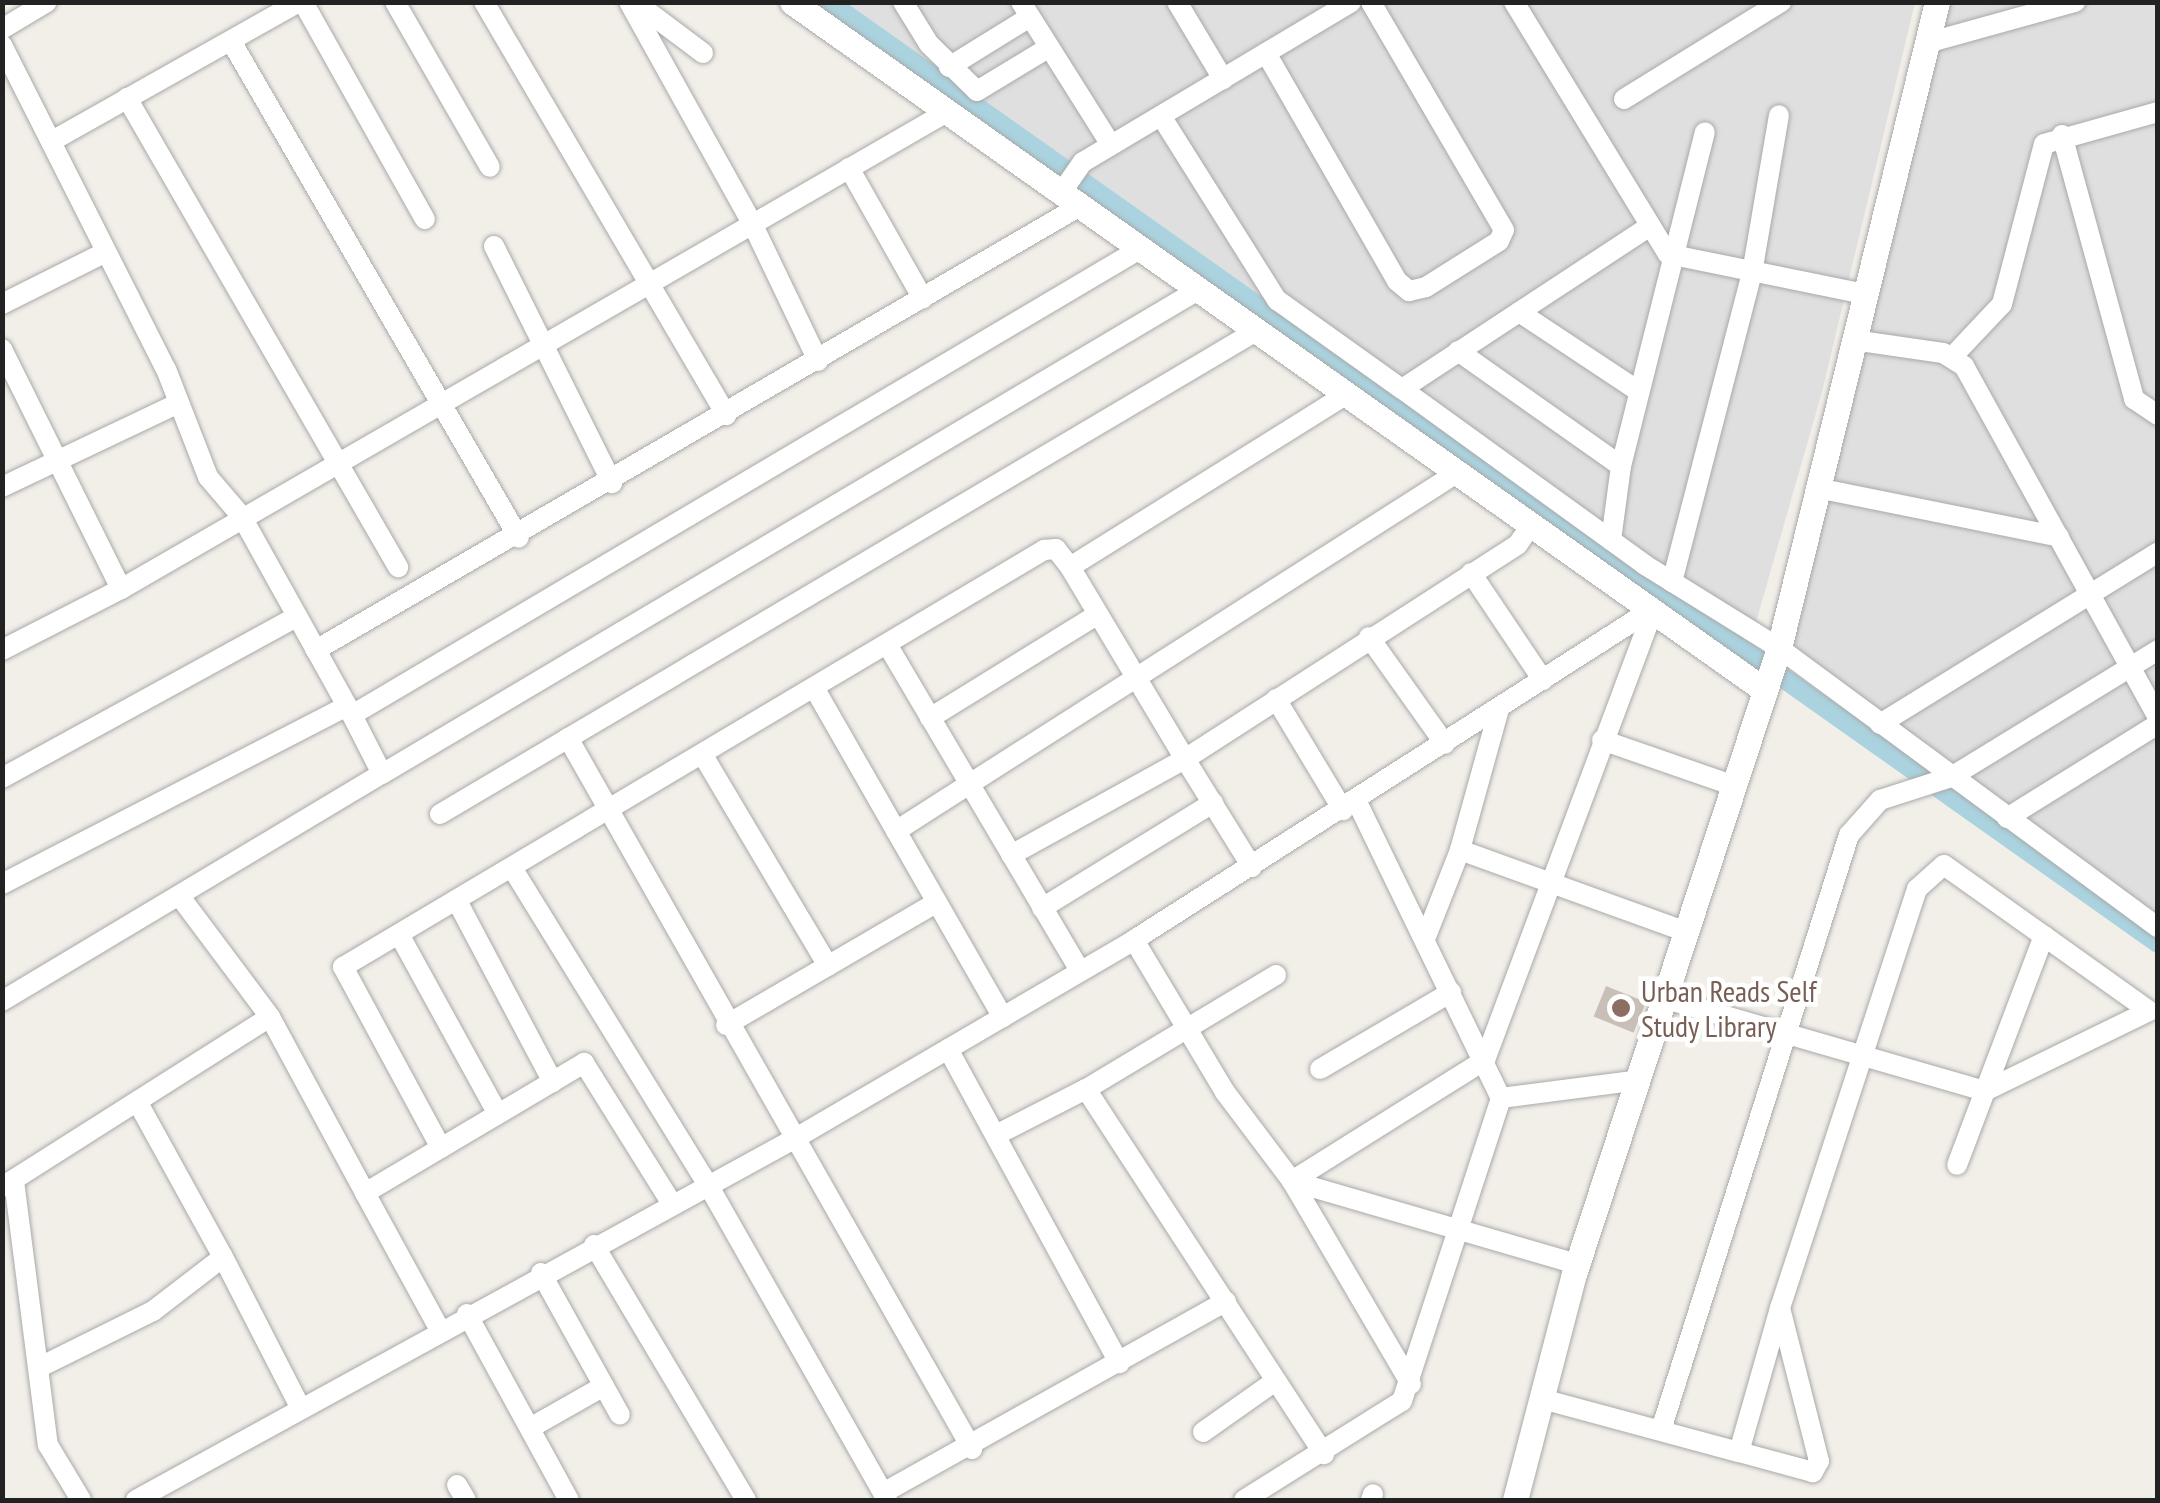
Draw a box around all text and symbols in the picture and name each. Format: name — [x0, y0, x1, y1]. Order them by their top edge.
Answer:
place label: Urban Reads Self Study Library — [1641, 973, 1816, 1044]
marker: Urban Reads Self Study Library — [1610, 997, 1632, 1019]

